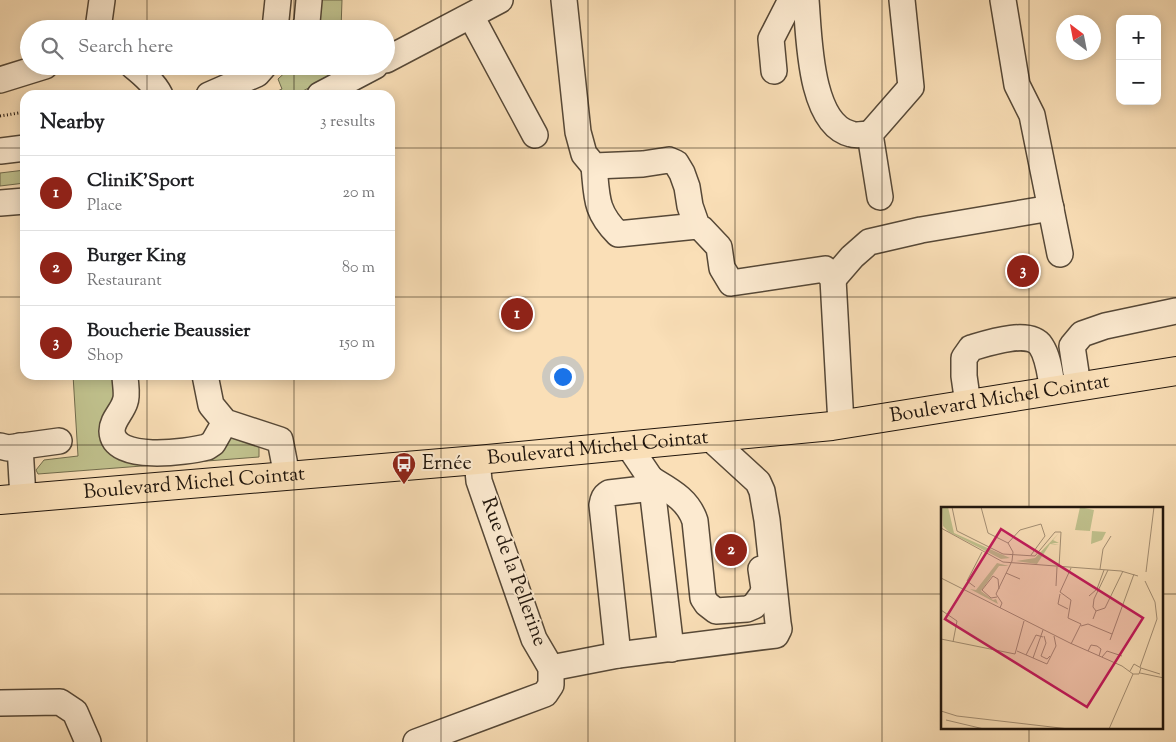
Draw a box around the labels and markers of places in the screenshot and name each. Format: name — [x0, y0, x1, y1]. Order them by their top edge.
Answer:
pin: 3 — [1007, 252, 1039, 290]
pin: 1 — [501, 295, 533, 333]
place label: Ernée — [422, 450, 472, 479]
bus stop icon: Ernée — [391, 451, 417, 485]
pin: 2 — [715, 531, 747, 569]

